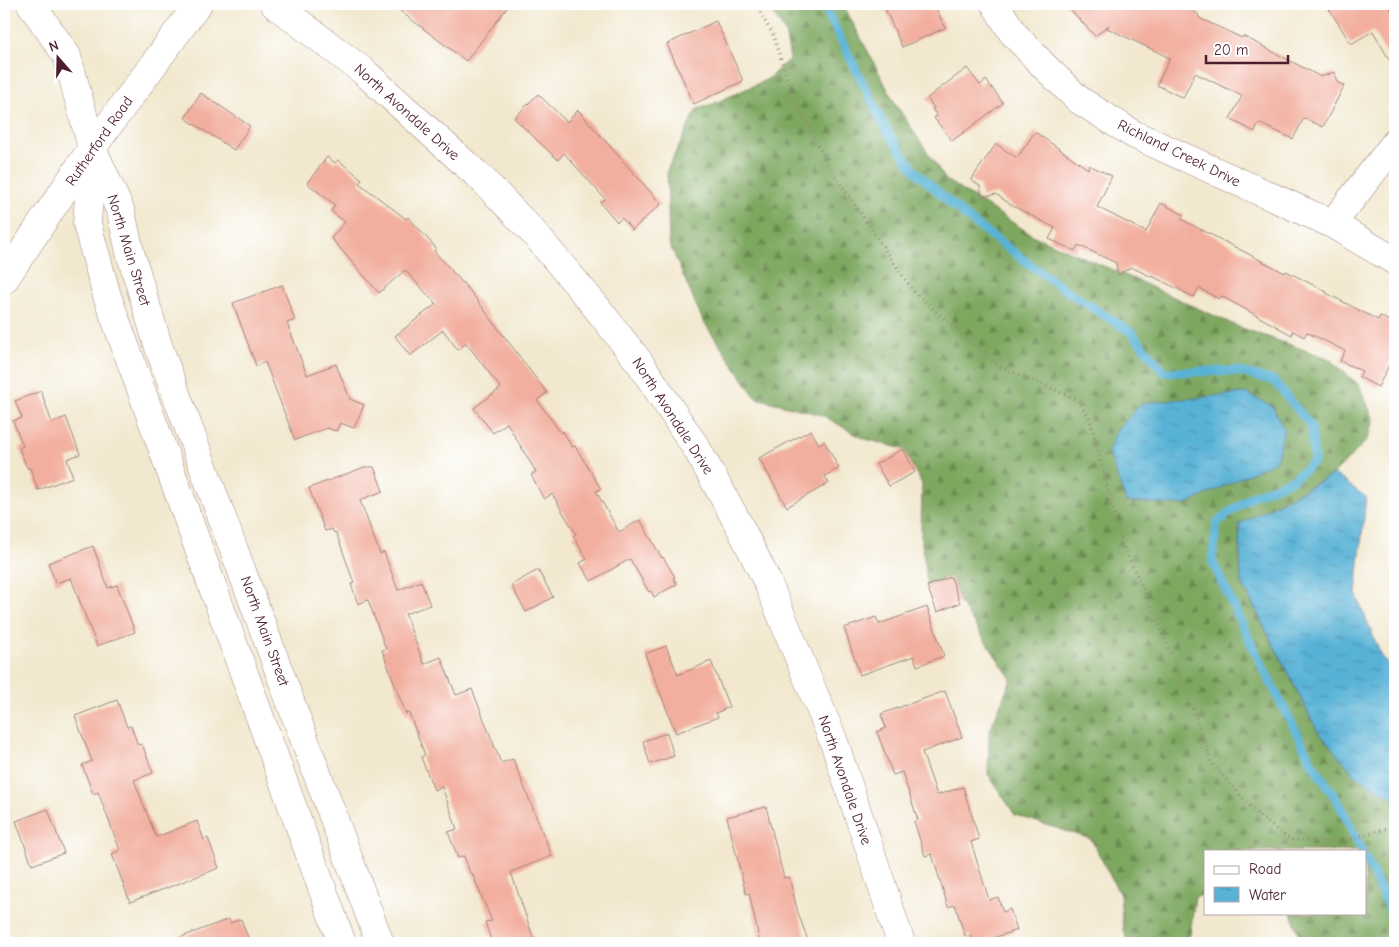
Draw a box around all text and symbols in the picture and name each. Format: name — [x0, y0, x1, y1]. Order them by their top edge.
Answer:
north arrow — [32, 32, 82, 82]
scale bar — [1206, 32, 1289, 64]
text: N — [47, 37, 61, 56]
text: 20 m — [1214, 41, 1248, 59]
street label: North Avondale Drive — [351, 60, 464, 164]
street label: Rutherford Road — [61, 93, 137, 189]
street label: Richland Creek Drive — [1115, 115, 1244, 191]
street label: North Main Street — [103, 192, 155, 309]
street label: North Avondale Drive — [628, 354, 718, 478]
street label: North Main Street — [237, 574, 293, 689]
street label: North Avondale Drive — [814, 713, 876, 848]
legend — [1204, 850, 1366, 914]
text: Road — [1249, 860, 1281, 878]
text: Water — [1249, 886, 1286, 904]

